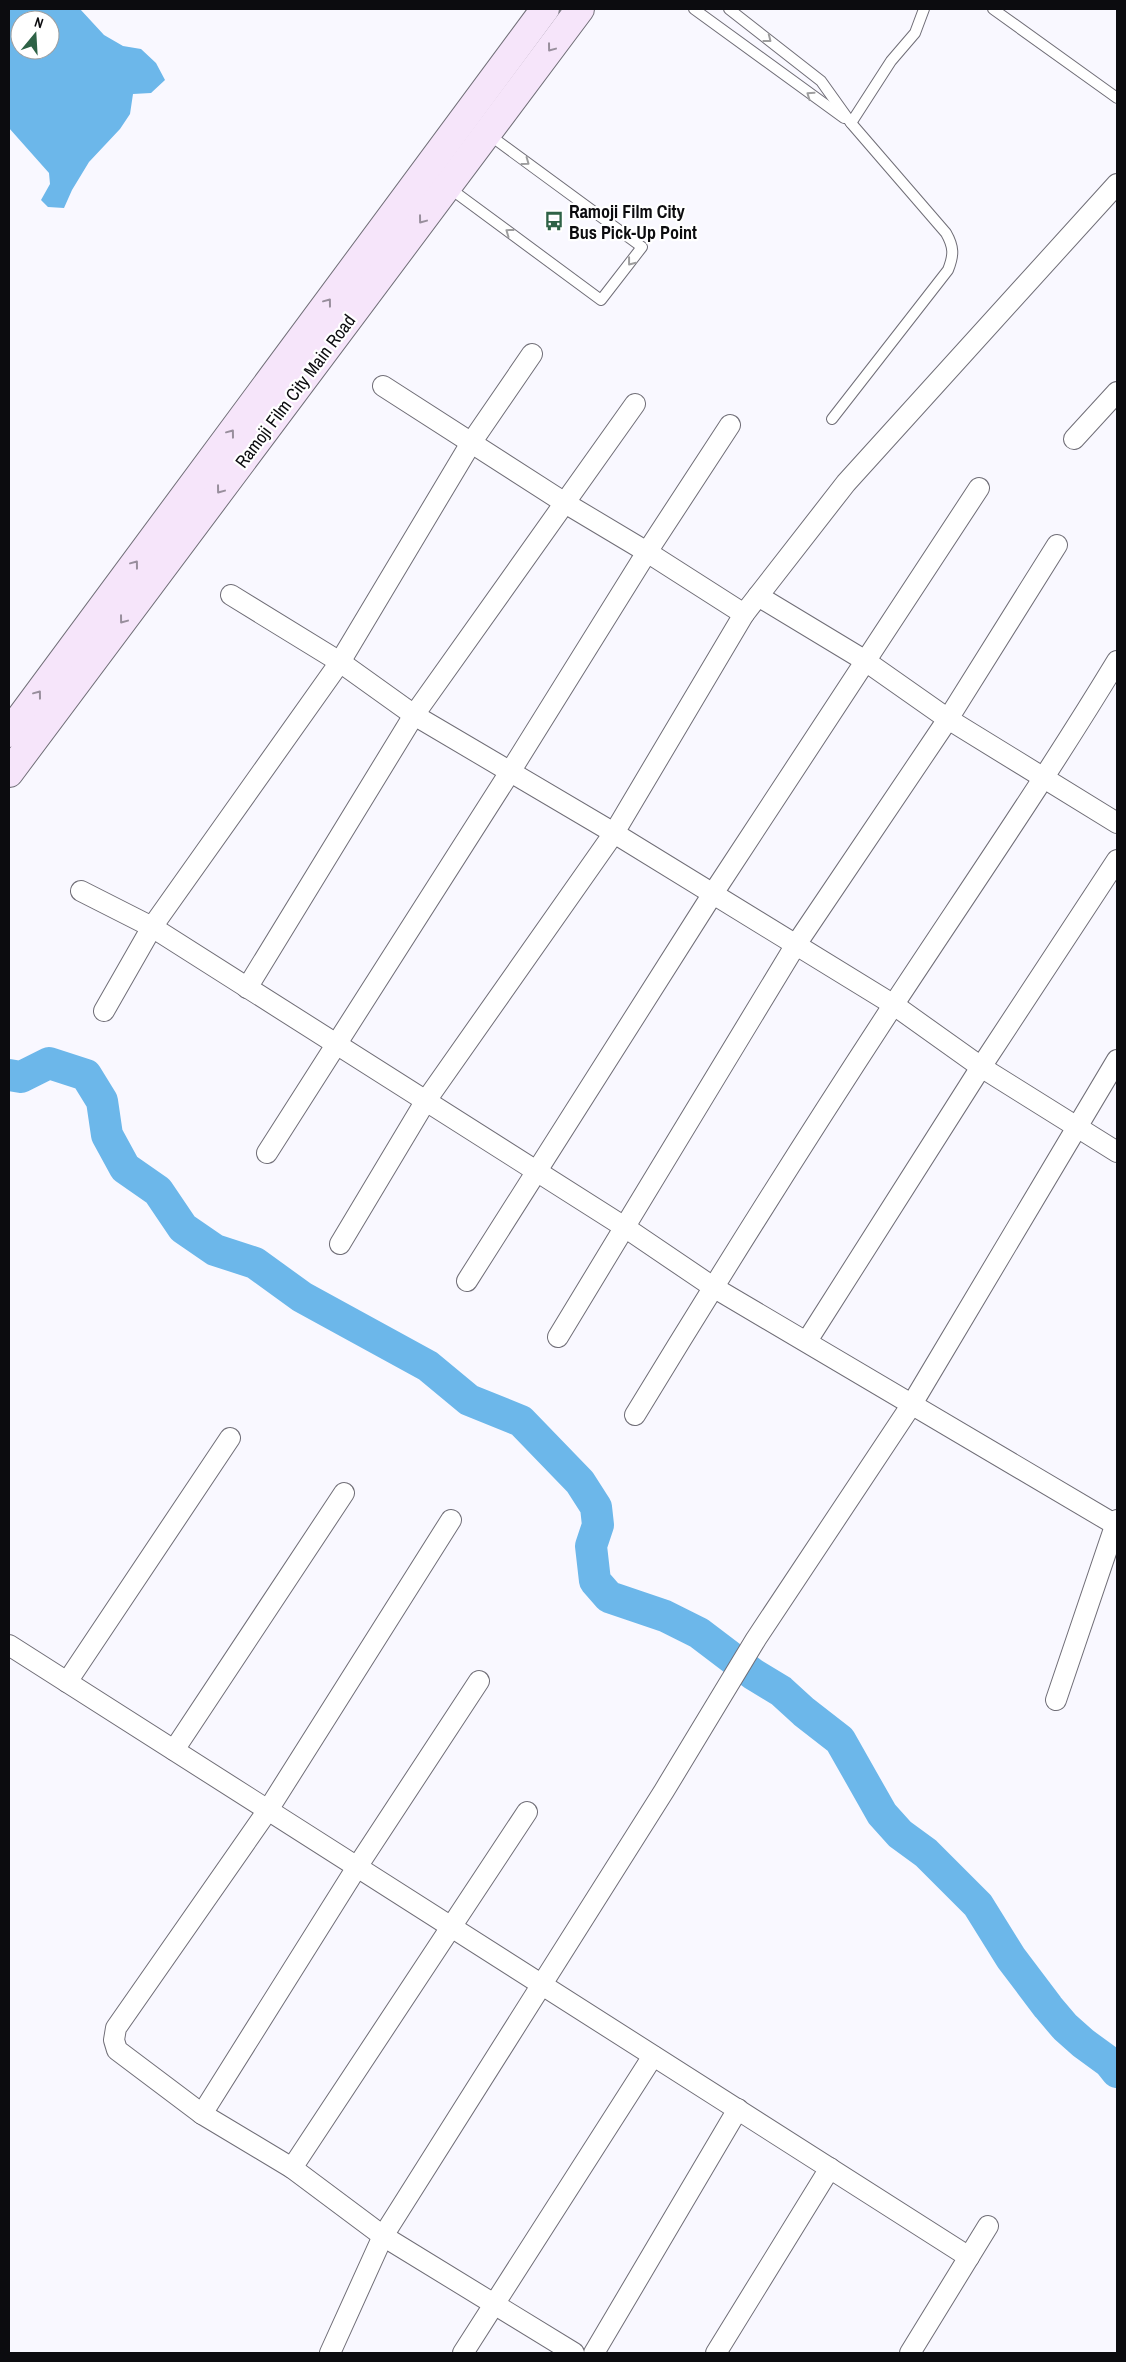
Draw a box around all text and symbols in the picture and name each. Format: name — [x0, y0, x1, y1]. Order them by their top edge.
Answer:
north arrow — [10, 10, 60, 60]
text: N — [32, 13, 46, 32]
one-way arrow — [762, 34, 771, 42]
one-way arrow — [548, 42, 557, 52]
one-way arrow — [806, 92, 816, 101]
one-way arrow — [520, 156, 530, 165]
place label: Ramoji Film City Bus Pick-Up Point — [569, 199, 697, 245]
bus stop icon: Ramoji Film City Bus Pick-Up Point — [543, 210, 565, 232]
one-way arrow — [420, 214, 428, 223]
one-way arrow — [505, 229, 515, 238]
one-way arrow — [628, 256, 637, 266]
one-way arrow — [322, 298, 331, 308]
street label: Ramoji Film City Main Road — [229, 309, 361, 473]
one-way arrow — [226, 430, 234, 439]
one-way arrow — [217, 484, 226, 494]
one-way arrow — [128, 560, 138, 569]
one-way arrow — [120, 614, 129, 624]
one-way arrow — [32, 690, 41, 700]

